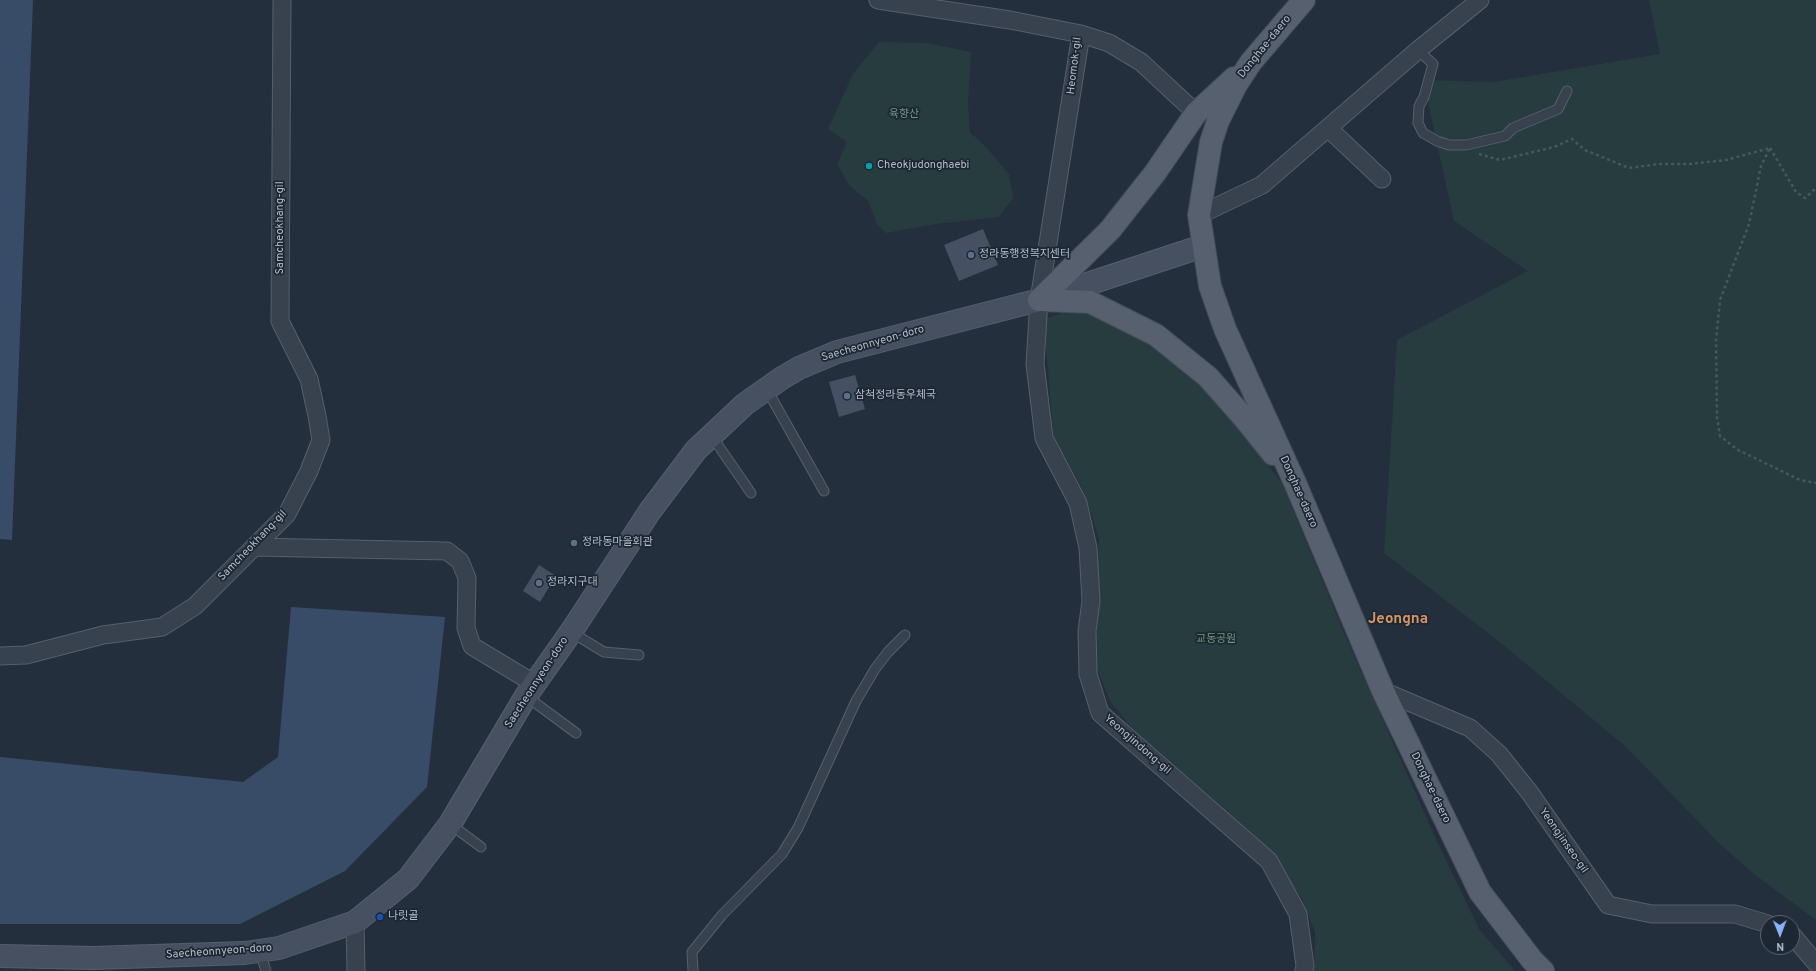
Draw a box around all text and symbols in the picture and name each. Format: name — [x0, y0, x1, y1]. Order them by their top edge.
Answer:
street label: Donghae-daero — [1236, 13, 1294, 81]
street label: Heomok-gil — [1065, 37, 1085, 95]
park label: 육향산 — [889, 108, 919, 122]
place label: Cheokjudonghaebi — [877, 159, 969, 173]
marker: Cheokjudonghaebi — [864, 161, 874, 171]
street label: Samcheokhang-gil — [274, 181, 288, 275]
place label: 정라동행정복지센터 — [979, 248, 1070, 262]
marker: 정라동행정복지센터 — [966, 250, 976, 260]
street label: Saecheonnyeon-doro — [820, 323, 926, 365]
place label: 삼척정라동우체국 — [855, 389, 936, 403]
marker: 삼척정라동우체국 — [842, 391, 852, 401]
street label: Donghae-daero — [1276, 454, 1320, 530]
street label: Samcheokhang-gil — [216, 508, 290, 584]
place label: 정라동마을회관 — [582, 536, 653, 550]
marker: 정라동마을회관 — [569, 538, 579, 548]
place label: 정라지구대 — [547, 576, 598, 590]
marker: 정라지구대 — [534, 578, 544, 588]
district label: Jeongna — [1368, 611, 1428, 629]
park label: 교동공원 — [1196, 633, 1236, 647]
street label: Saecheonnyeon-doro — [503, 635, 571, 731]
street label: Yeongjindong-gil — [1101, 712, 1173, 778]
street label: Donghae-daero — [1407, 750, 1453, 826]
street label: Yeongjinseo-gil — [1536, 806, 1590, 876]
place label: 나릿골 — [388, 910, 418, 924]
marker: 나릿골 — [375, 912, 385, 922]
north arrow — [1760, 915, 1800, 955]
text: N — [1776, 939, 1784, 953]
street label: Saecheonnyeon-doro — [166, 942, 272, 962]

